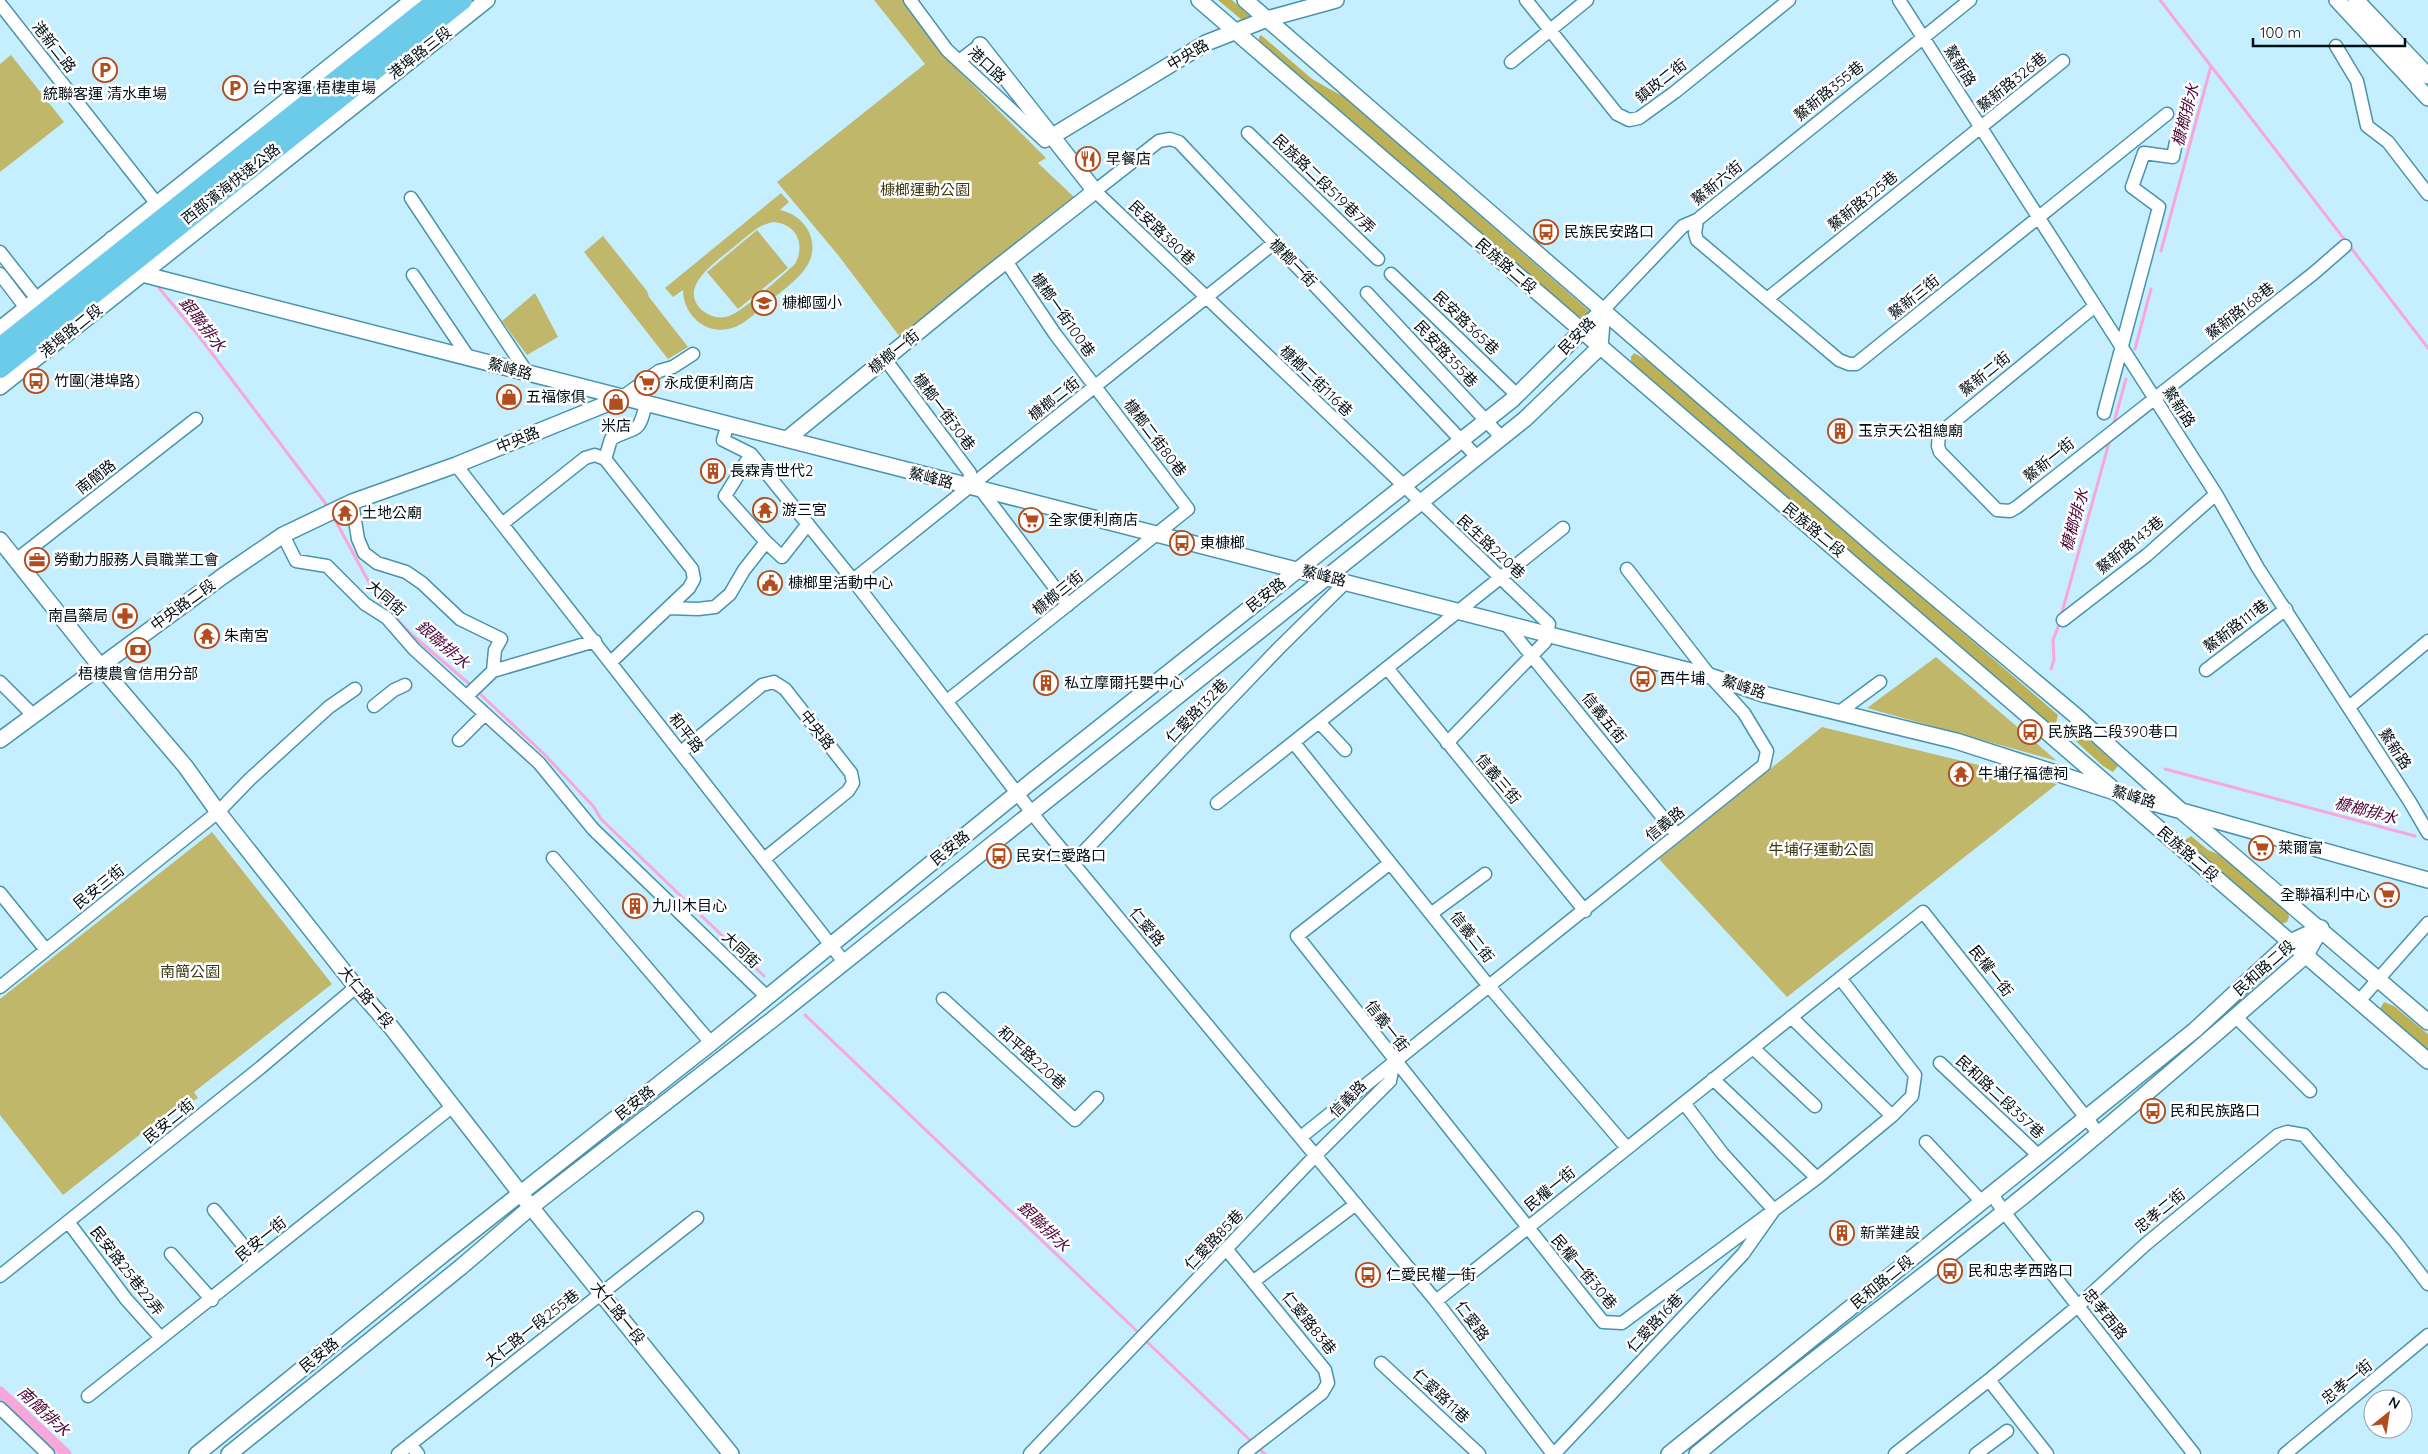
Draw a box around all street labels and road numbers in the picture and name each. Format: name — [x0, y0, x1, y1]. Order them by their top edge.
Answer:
street label: 港新二路 — [28, 17, 80, 76]
street label: 港埠路三段 — [384, 22, 455, 83]
street label: 中央路 — [1164, 35, 1212, 74]
street label: 港口路 — [964, 42, 1010, 87]
street label: 鰲新路 — [1940, 42, 1980, 90]
street label: 鰲新路326巷 — [1973, 48, 2050, 116]
street label: 鎮政二街 — [1631, 55, 1690, 107]
street label: 鰲新路355巷 — [1790, 57, 1867, 124]
street label: 民族路二段519巷7弄 — [1269, 130, 1379, 237]
street label: 西部濱海快速公路 — [178, 139, 284, 228]
street label: 鰲新六街 — [1687, 156, 1746, 209]
street label: 鰲新路325巷 — [1824, 167, 1901, 235]
street label: 民安路380巷 — [1125, 196, 1199, 269]
street label: 槺榔一街 — [1266, 234, 1321, 291]
street label: 民族路二段 — [1472, 234, 1541, 297]
street label: 槺榔一街100巷 — [1027, 269, 1099, 360]
street label: 鰲新三街 — [1884, 270, 1943, 323]
street label: 鰲新路168巷 — [2202, 278, 2278, 343]
street label: 民安路365巷 — [1429, 287, 1503, 359]
street label: 港埠路二段 — [36, 300, 106, 362]
street label: 民安路 — [1554, 313, 1599, 358]
street label: 民安路355巷 — [1411, 316, 1482, 391]
street label: 槺榔一街 — [864, 325, 923, 378]
street label: 槺榔二街116巷 — [1276, 341, 1357, 420]
street label: 鰲新二街 — [1955, 347, 2014, 400]
street label: 鰲峰路 — [486, 354, 534, 384]
street label: 槺榔一街30巷 — [909, 369, 980, 454]
street label: 槺榔二街 — [1024, 373, 1083, 425]
street label: 鰲新路 — [2159, 383, 2200, 431]
street label: 槺榔二街80巷 — [1120, 395, 1191, 480]
street label: 中央路 — [493, 422, 542, 457]
street label: 鰲新一街 — [2019, 433, 2078, 486]
street label: 南簡路 — [72, 455, 119, 498]
street label: 鰲峰路 — [907, 463, 955, 492]
street label: 民族路二段 — [1779, 498, 1849, 561]
street label: 民生路220巷 — [1454, 511, 1529, 583]
street label: 鰲新路143巷 — [2092, 512, 2167, 578]
street label: 鰲峰路 — [1300, 561, 1348, 590]
street label: 槺榔三街 — [1028, 566, 1087, 619]
street label: 民安路 — [1242, 573, 1289, 616]
street label: 中央路二段 — [147, 575, 219, 634]
street label: 大同街 — [363, 576, 410, 620]
street label: 鰲新路111巷 — [2199, 595, 2272, 656]
street label: 鰲峰路 — [1720, 671, 1768, 703]
street label: 仁愛路132巷 — [1161, 675, 1232, 747]
street label: 信義五街 — [1578, 688, 1631, 747]
street label: 中央路 — [796, 706, 839, 753]
street label: 和平路 — [665, 709, 708, 756]
street label: 鰲新路 — [2375, 725, 2416, 773]
street label: 信義三街 — [1472, 750, 1525, 808]
street label: 鰲峰路 — [2110, 781, 2158, 812]
street label: 信義路 — [1641, 802, 1688, 845]
street label: 民族路二段 — [2154, 822, 2223, 885]
street label: 民安路 — [926, 826, 973, 869]
street label: 民安三街 — [69, 860, 128, 913]
street label: 仁愛路 — [1126, 903, 1169, 950]
street label: 信義二街 — [1446, 907, 1498, 966]
street label: 大同街 — [719, 927, 764, 972]
street label: 民和路二段 — [2229, 936, 2298, 999]
street label: 民權一街 — [1965, 941, 2017, 1000]
street label: 大仁路一段 — [335, 962, 398, 1032]
street label: 信義一街 — [1361, 996, 1413, 1055]
street label: 和平路220巷 — [994, 1022, 1070, 1093]
street label: 民和路二段357巷 — [1952, 1051, 2048, 1142]
street label: 信義路 — [1325, 1076, 1370, 1121]
street label: 民安路 — [611, 1081, 658, 1124]
street label: 民安二街 — [139, 1094, 198, 1147]
street label: 民權一街 — [1520, 1162, 1579, 1215]
street label: 忠孝二街 — [2130, 1184, 2189, 1237]
street label: 仁愛路85巷 — [1180, 1206, 1247, 1274]
street label: 民安一街 — [231, 1212, 290, 1265]
street label: 民安路25巷22弄 — [87, 1222, 168, 1319]
street label: 民權一街30巷 — [1548, 1230, 1621, 1313]
street label: 民和路二段 — [1847, 1251, 1917, 1313]
street label: 大仁路一段 — [587, 1278, 649, 1348]
street label: 忠孝西路 — [2079, 1284, 2132, 1343]
street label: 大仁路一段255巷 — [481, 1285, 583, 1370]
street label: 仁愛路83巷 — [1278, 1287, 1341, 1358]
street label: 仁愛路16巷 — [1623, 1289, 1687, 1356]
street label: 仁愛路 — [1451, 1297, 1494, 1344]
street label: 民安路 — [295, 1333, 342, 1376]
street label: 忠孝一街 — [2317, 1355, 2376, 1408]
street label: 仁愛路11巷 — [1409, 1364, 1474, 1427]

